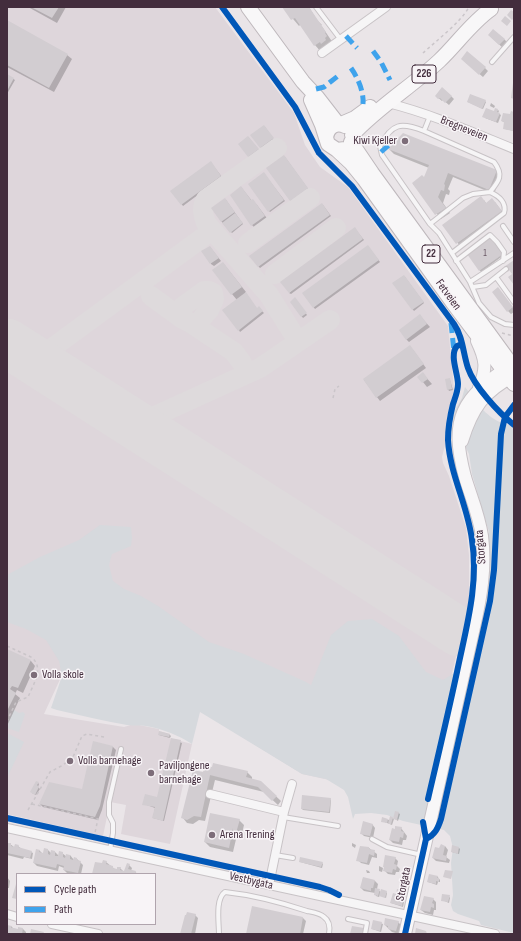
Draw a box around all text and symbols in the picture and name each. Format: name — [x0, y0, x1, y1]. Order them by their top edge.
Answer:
road number: 226 — [412, 65, 436, 83]
street label: Bregneveien — [438, 113, 490, 145]
place label: Kiwi Kjeller — [353, 134, 397, 148]
marker: Kiwi Kjeller — [400, 136, 410, 146]
road number: 22 — [422, 245, 440, 263]
house number: 1 — [483, 247, 487, 259]
street label: Fetveien — [432, 277, 464, 313]
street label: Storgata — [472, 529, 490, 565]
place label: Volla skole — [42, 668, 84, 682]
marker: Volla skole — [29, 670, 39, 680]
place label: Volla barnehage — [78, 754, 141, 768]
marker: Volla barnehage — [65, 756, 75, 766]
place label: Paviljongene barnehage — [159, 759, 210, 787]
marker: Paviljongene barnehage — [146, 768, 156, 778]
place label: Arena Trening — [220, 828, 274, 842]
marker: Arena Trening — [207, 830, 217, 840]
street label: Storgata — [393, 866, 415, 902]
street label: Vestbygata — [228, 869, 274, 893]
legend — [16, 873, 156, 925]
text: Cycle path — [54, 882, 96, 897]
text: Path — [54, 902, 72, 917]

